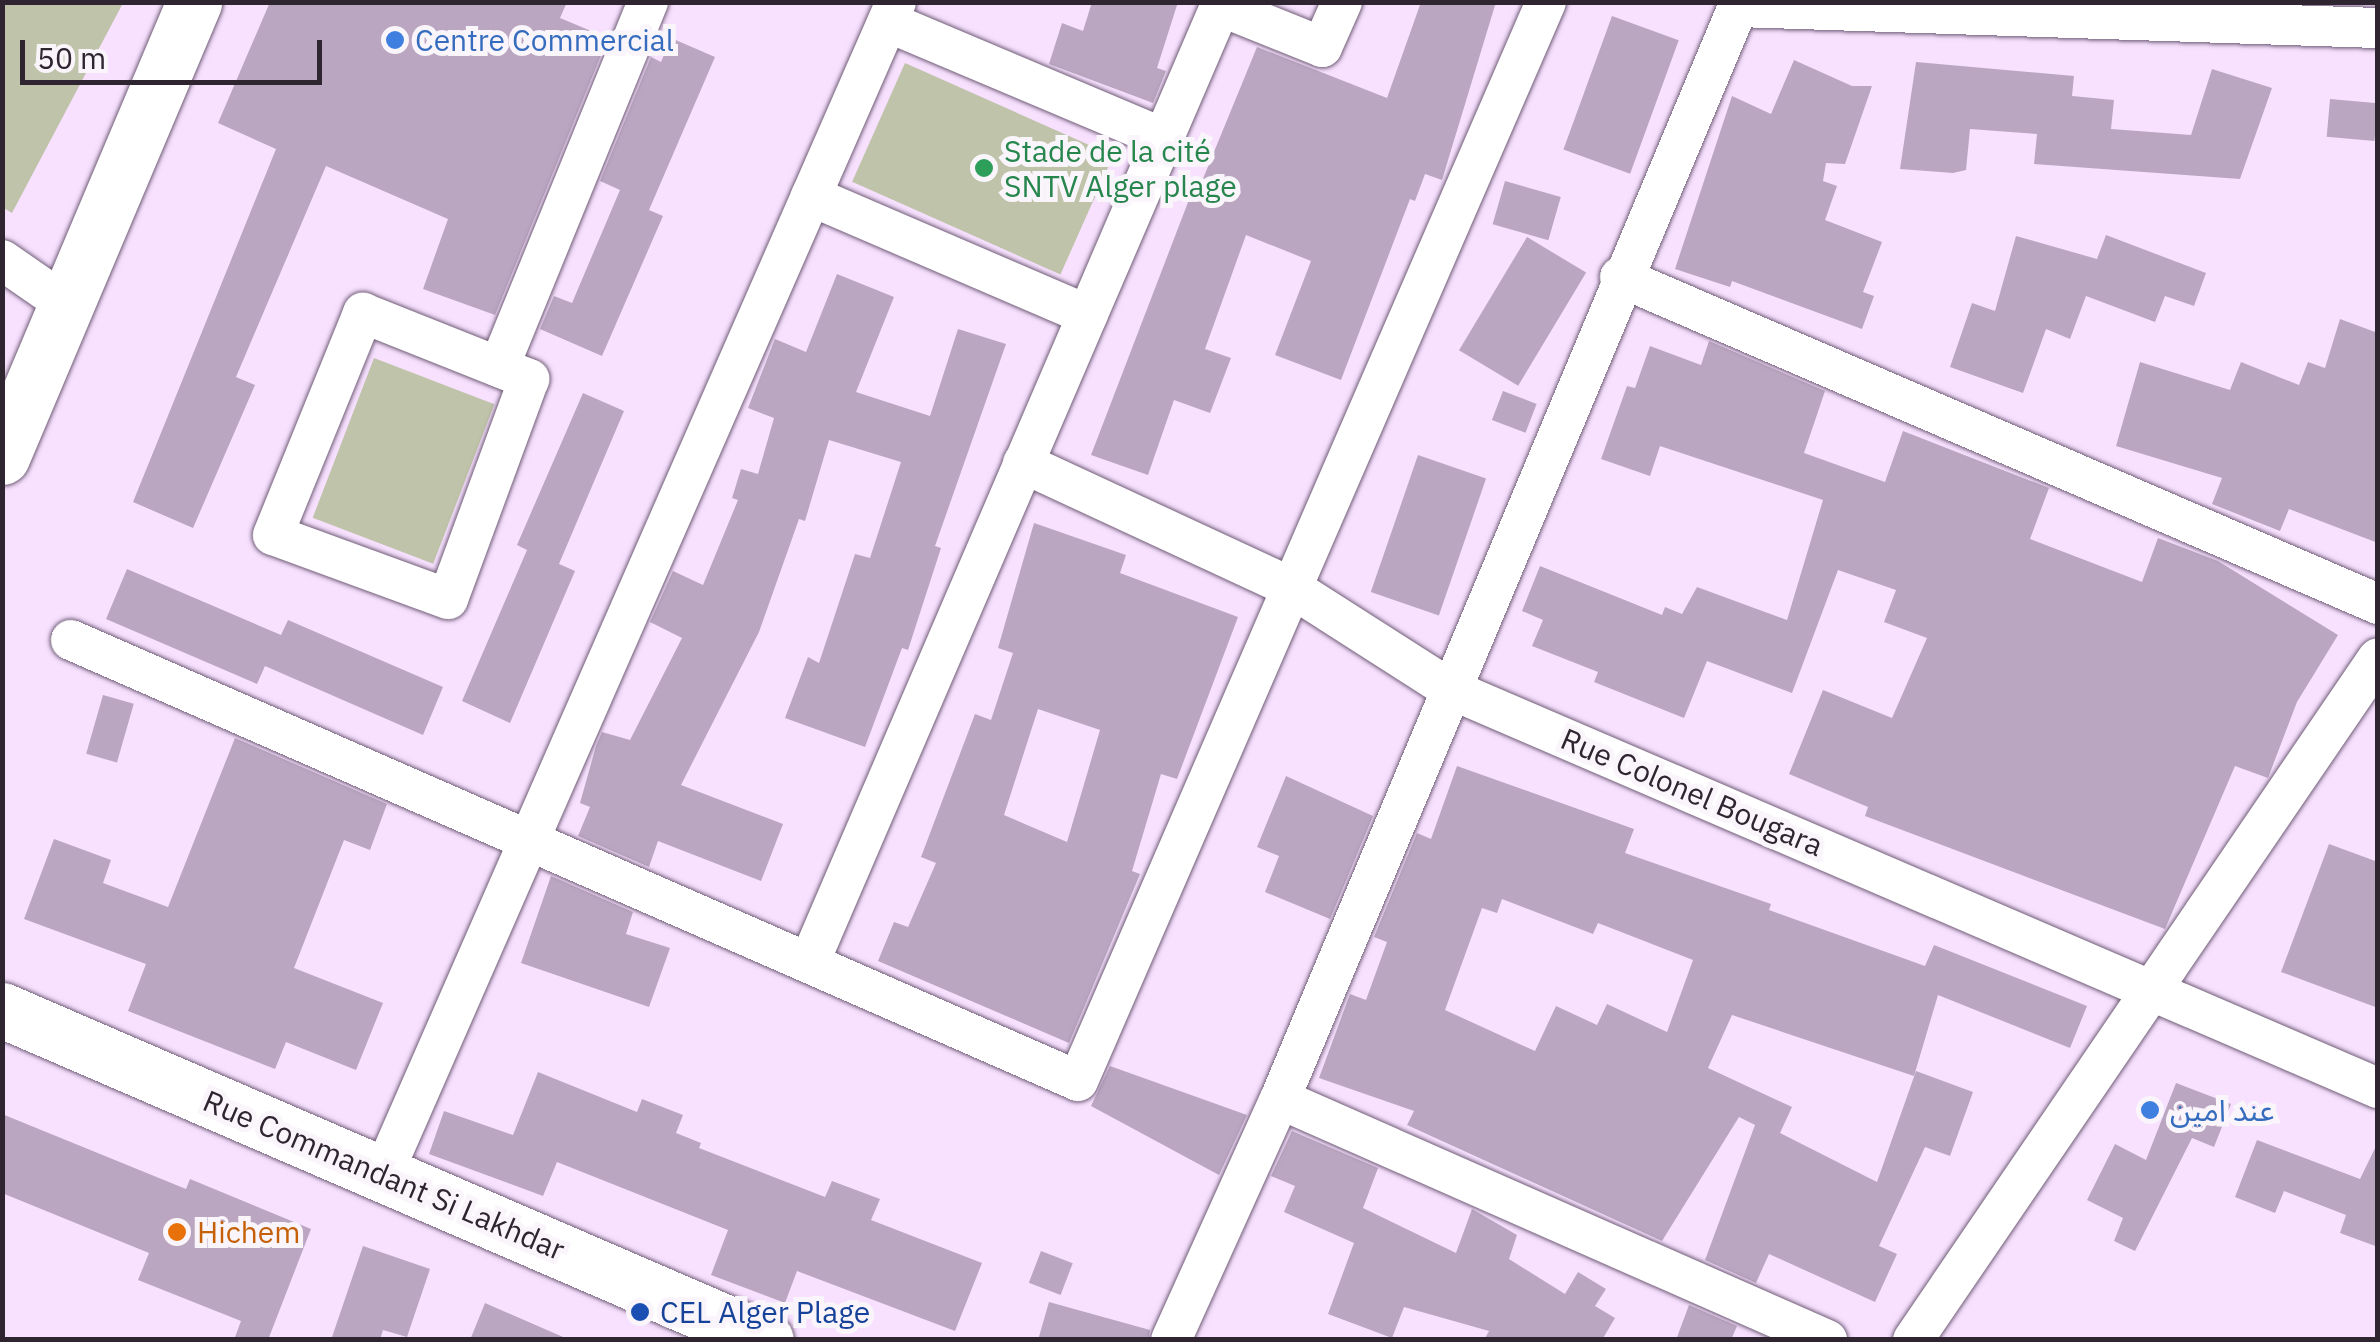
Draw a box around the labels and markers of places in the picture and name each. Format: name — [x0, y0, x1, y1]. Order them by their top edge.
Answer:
place label: Centre Commercial — [415, 22, 674, 58]
marker: Centre Commercial — [384, 29, 406, 51]
place label: Stade de la cité SNTV Alger plage — [1004, 133, 1237, 204]
marker: Stade de la cité SNTV Alger plage — [973, 157, 995, 179]
place label: عند امين — [2170, 1092, 2274, 1128]
marker: عند امين — [2139, 1099, 2161, 1121]
place label: Hichem — [197, 1214, 300, 1250]
marker: Hichem — [166, 1221, 188, 1243]
place label: CEL Alger Plage — [660, 1294, 870, 1330]
marker: CEL Alger Plage — [629, 1301, 651, 1323]

